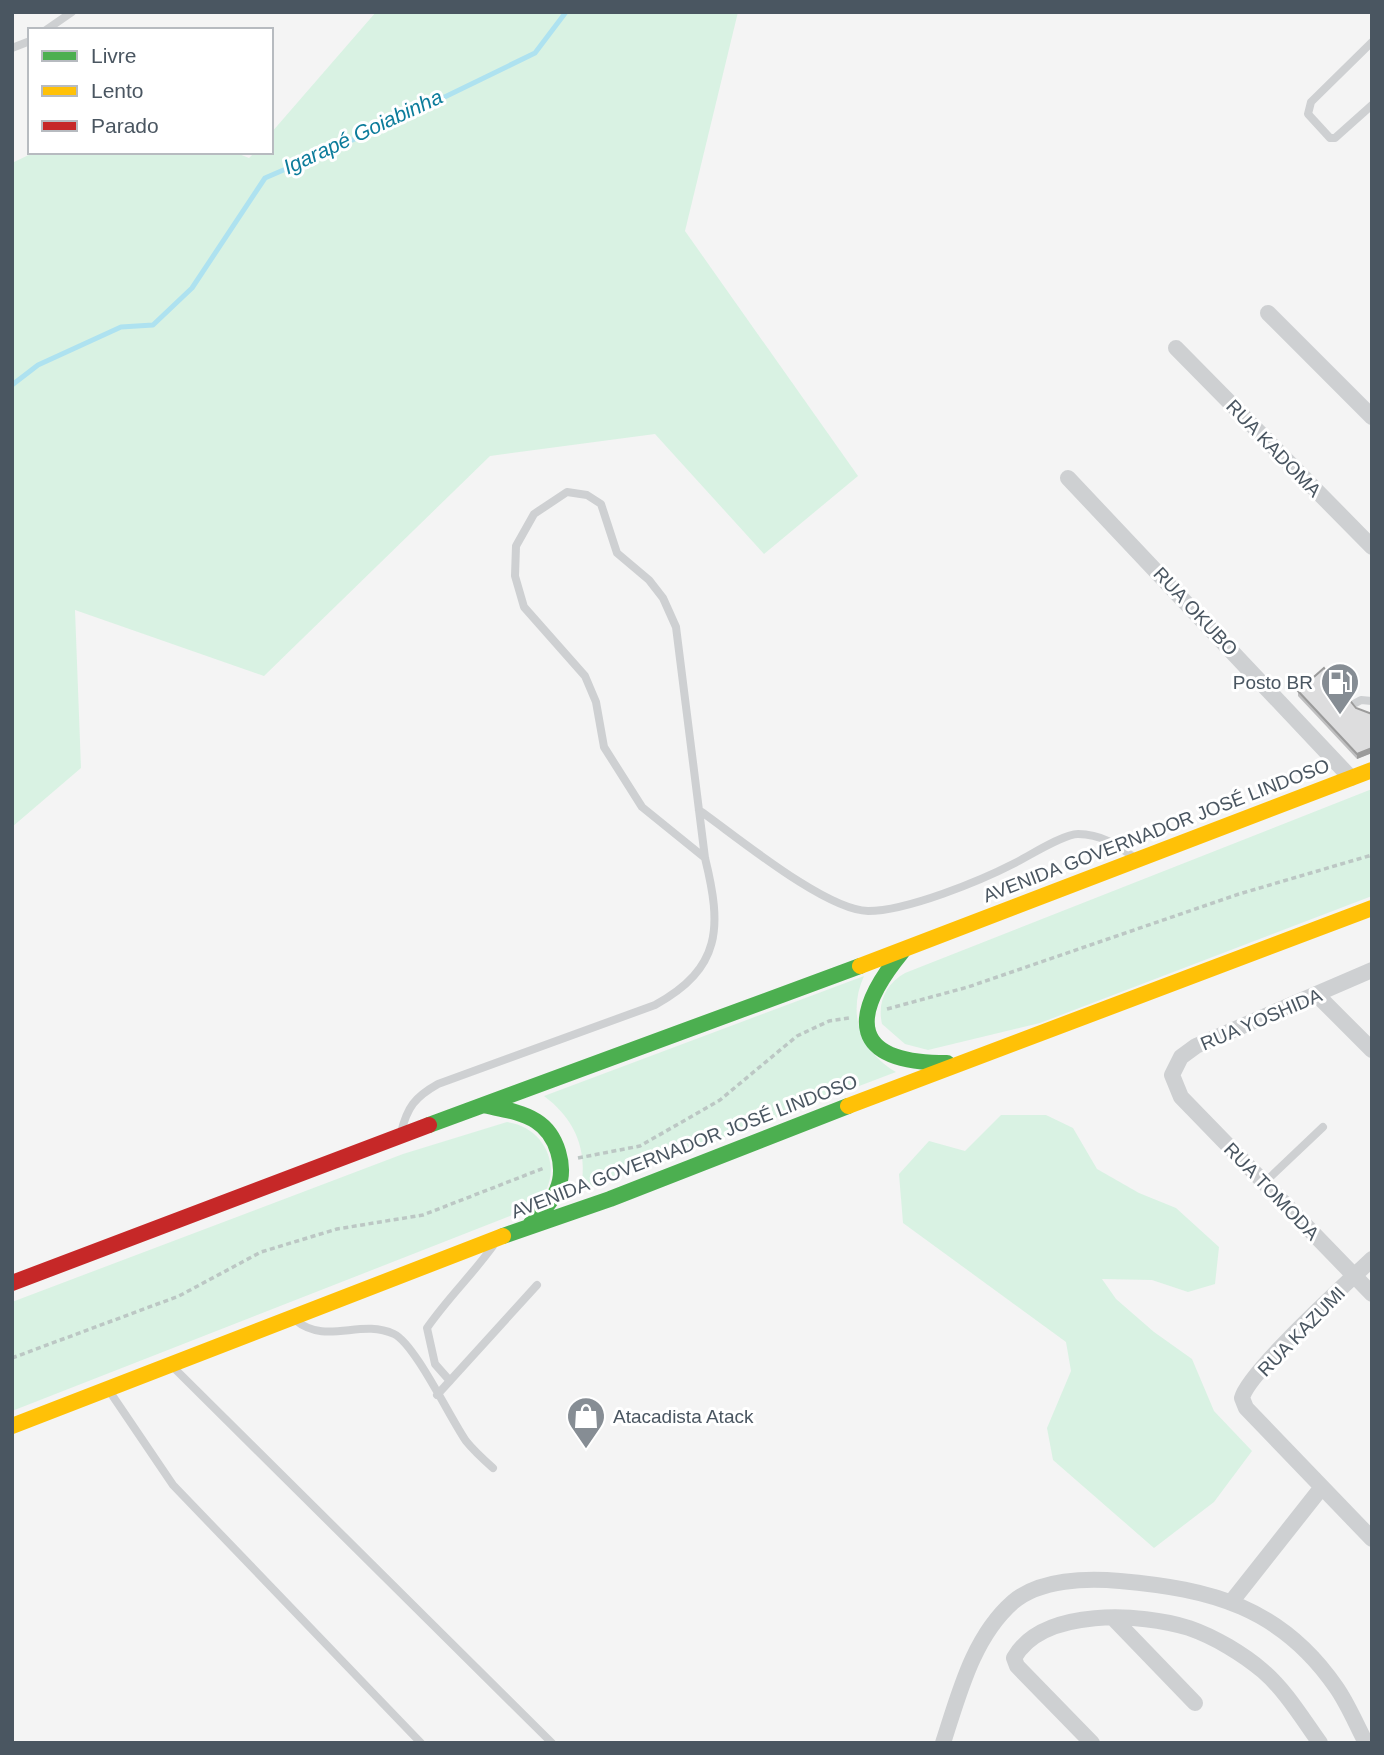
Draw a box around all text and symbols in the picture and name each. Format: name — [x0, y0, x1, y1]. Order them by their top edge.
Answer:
legend — [28, 28, 273, 154]
text: Livre — [91, 44, 137, 67]
text: Lento — [91, 79, 144, 102]
water label: Igarapé Goiabinha — [280, 85, 446, 178]
text: Parado — [91, 114, 159, 137]
street label: RUA KADOMA — [1222, 395, 1325, 501]
street label: RUA OKUBO — [1149, 563, 1242, 660]
fuel station icon: Posto BR — [1319, 661, 1361, 716]
place label: Posto BR — [1233, 672, 1313, 693]
street label: AVENIDA GOVERNADOR JOSÉ LINDOSO — [980, 755, 1332, 906]
street label: RUA YOSHIDA — [1197, 984, 1325, 1054]
street label: AVENIDA GOVERNADOR JOSÉ LINDOSO — [508, 1071, 860, 1222]
street label: RUA TOMODA — [1220, 1138, 1324, 1245]
street label: RUA KAZUMI — [1253, 1282, 1349, 1380]
shop icon: Atacadista Atack — [565, 1395, 607, 1450]
place label: Atacadista Atack — [613, 1406, 754, 1427]

